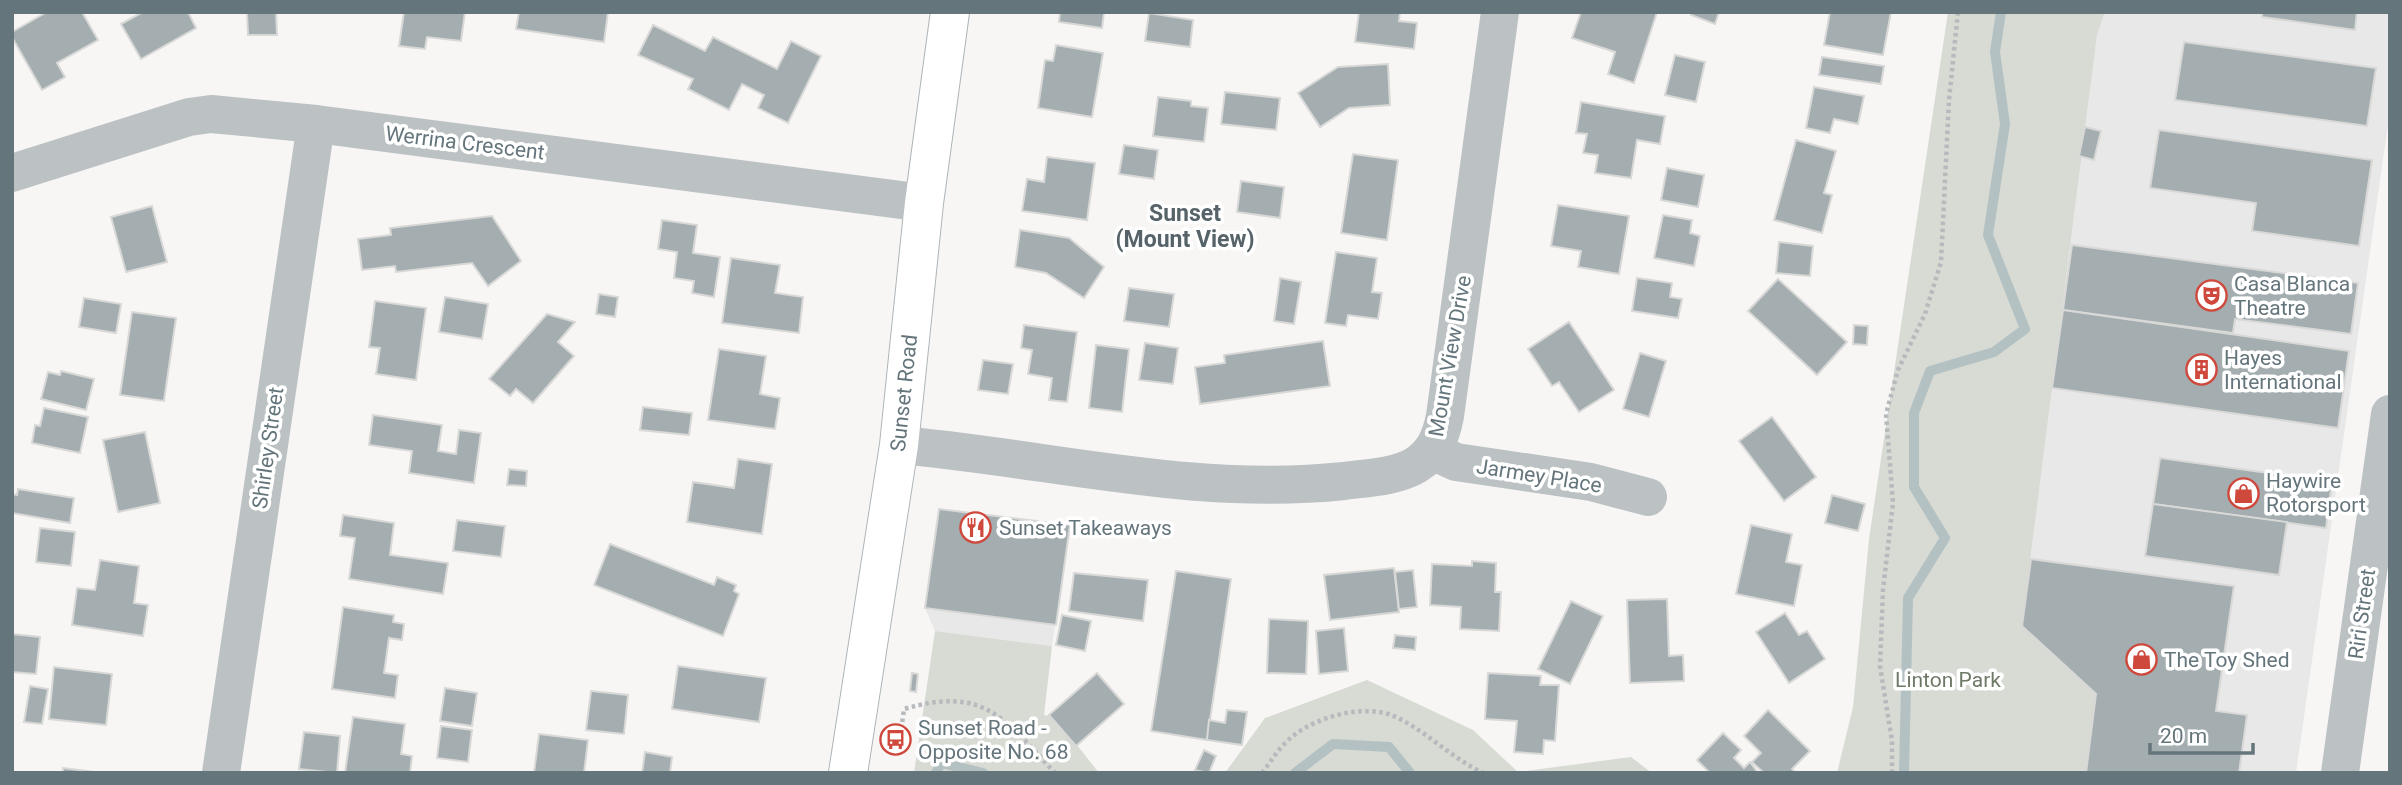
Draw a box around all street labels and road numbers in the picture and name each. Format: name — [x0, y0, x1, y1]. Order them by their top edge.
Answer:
street label: Werrina Crescent — [384, 121, 546, 165]
street label: Mount View Drive — [1424, 273, 1476, 439]
street label: Sunset Road — [886, 333, 922, 453]
street label: Shirley Street — [248, 385, 288, 511]
street label: Jarmey Place — [1475, 454, 1603, 498]
street label: Riri Street — [2344, 567, 2380, 661]

